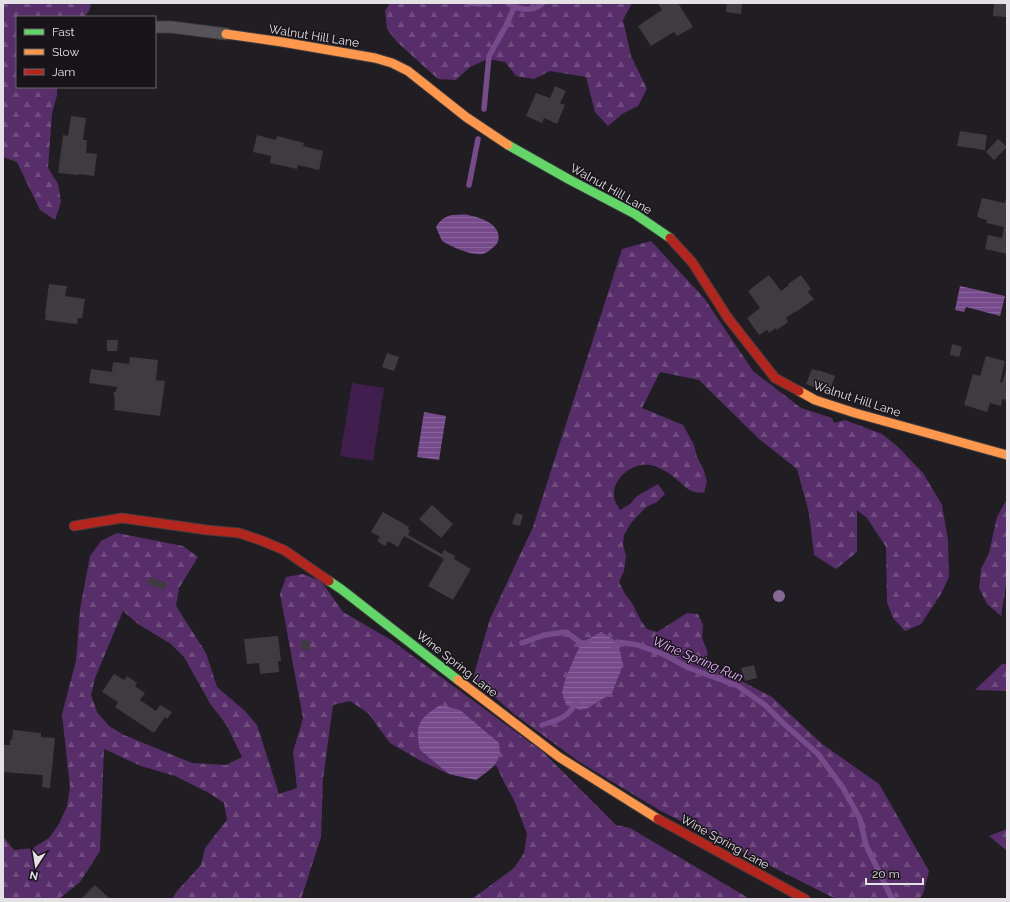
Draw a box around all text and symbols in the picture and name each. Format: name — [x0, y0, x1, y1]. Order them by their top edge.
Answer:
legend — [16, 16, 156, 88]
street label: Walnut Hill Lane — [268, 22, 360, 50]
text: Fast — [52, 25, 75, 39]
text: Slow — [52, 45, 79, 59]
text: Jam — [52, 65, 75, 79]
street label: Walnut Hill Lane — [568, 161, 654, 217]
street label: Walnut Hill Lane — [811, 378, 903, 420]
street label: Wine Spring Lane — [414, 628, 500, 700]
water label: Wine Spring Run — [651, 633, 745, 685]
street label: Wine Spring Lane — [678, 812, 772, 872]
north arrow — [16, 846, 56, 886]
scale bar — [866, 860, 923, 886]
text: 20 m — [872, 867, 900, 881]
text: N — [29, 868, 39, 883]

